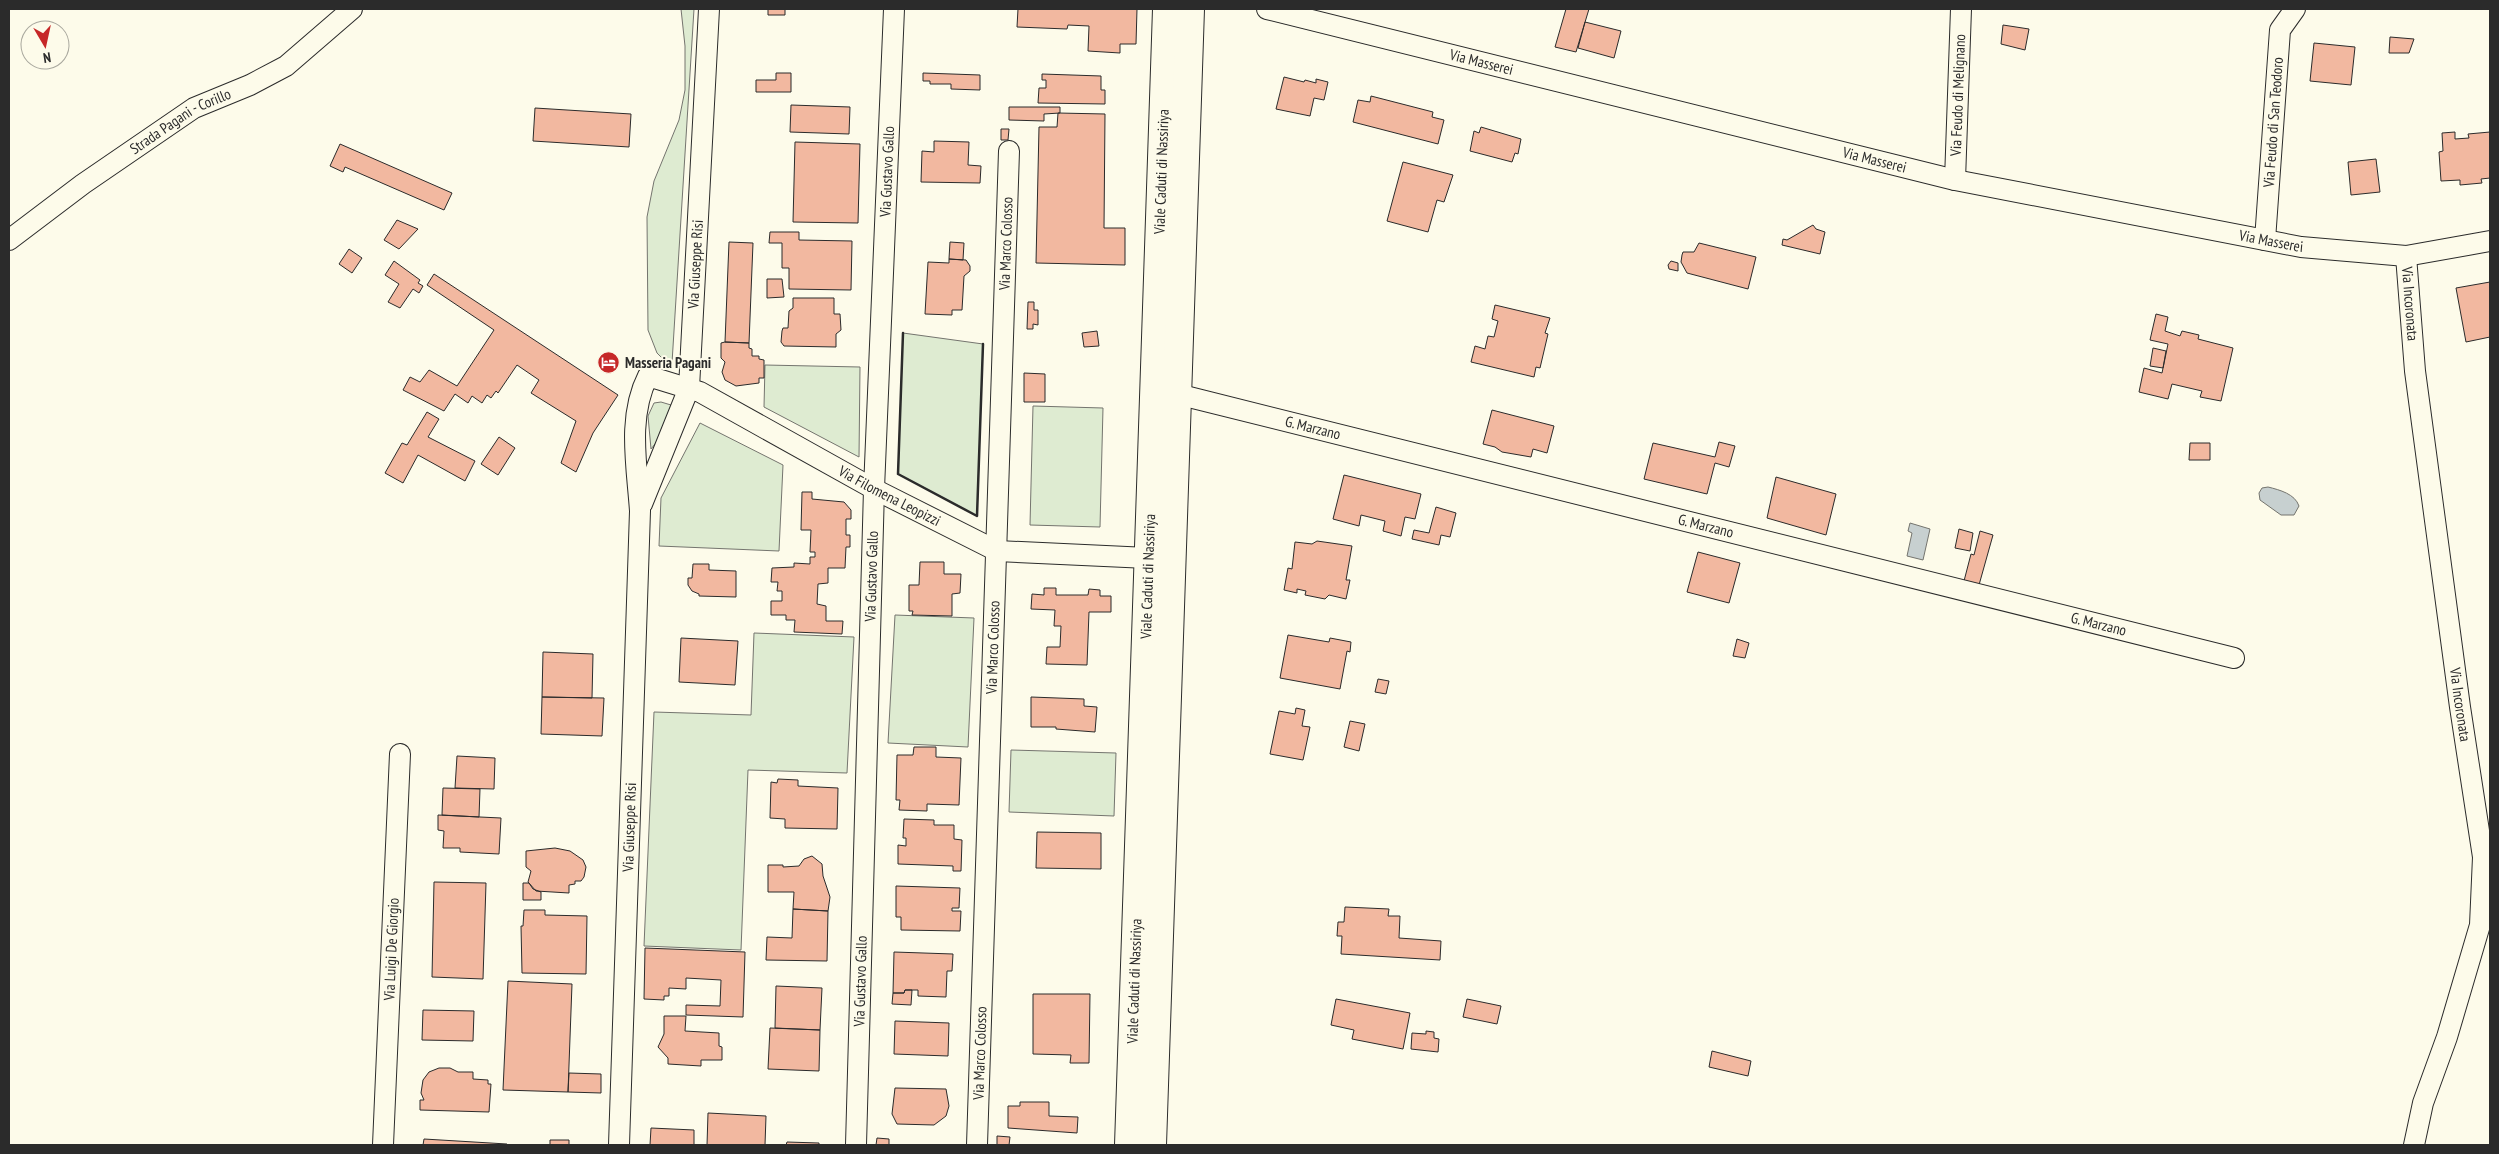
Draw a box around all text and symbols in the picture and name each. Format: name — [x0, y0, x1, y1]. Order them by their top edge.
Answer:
north arrow — [20, 20, 70, 70]
street label: Via Feudo di Melignano — [1946, 34, 1969, 157]
street label: Via Masserei — [1447, 45, 1515, 79]
text: N — [42, 48, 52, 67]
street label: Via Feudo di San Teodoro — [2259, 56, 2287, 189]
street label: Strada Pagani - Corillo — [126, 84, 233, 158]
street label: Viale Caduti di Nassiriya — [1149, 109, 1173, 235]
street label: Via Gustavo Gallo — [875, 126, 898, 218]
street label: Via Masserei — [1840, 142, 1908, 177]
street label: Via Marco Colosso — [994, 196, 1017, 291]
street label: Via Giuseppe Risi — [683, 219, 707, 310]
street label: Via Masserei — [2237, 225, 2304, 256]
street label: Via Incoronata — [2398, 265, 2423, 342]
hotel icon: Masseria Pagani — [597, 351, 621, 375]
place label: Masseria Pagani — [625, 353, 711, 372]
street label: G. Marzano — [1283, 411, 1343, 443]
street label: Via Filomena Leopizzi — [834, 461, 944, 530]
street label: G. Marzano — [1676, 510, 1736, 542]
street label: Viale Caduti di Nassiriya — [1136, 514, 1159, 640]
street label: Via Gustavo Gallo — [860, 530, 882, 623]
street label: Via Marco Colosso — [981, 600, 1004, 695]
street label: G. Marzano — [2069, 608, 2129, 640]
street label: Via Incoronata — [2446, 665, 2475, 743]
street label: Via Giuseppe Risi — [618, 782, 640, 873]
street label: Via Luigi De Giorgio — [379, 897, 403, 1002]
street label: Viale Caduti di Nassiriya — [1122, 918, 1146, 1045]
street label: Via Gustavo Gallo — [849, 935, 871, 1028]
street label: Via Marco Colosso — [968, 1006, 990, 1101]

